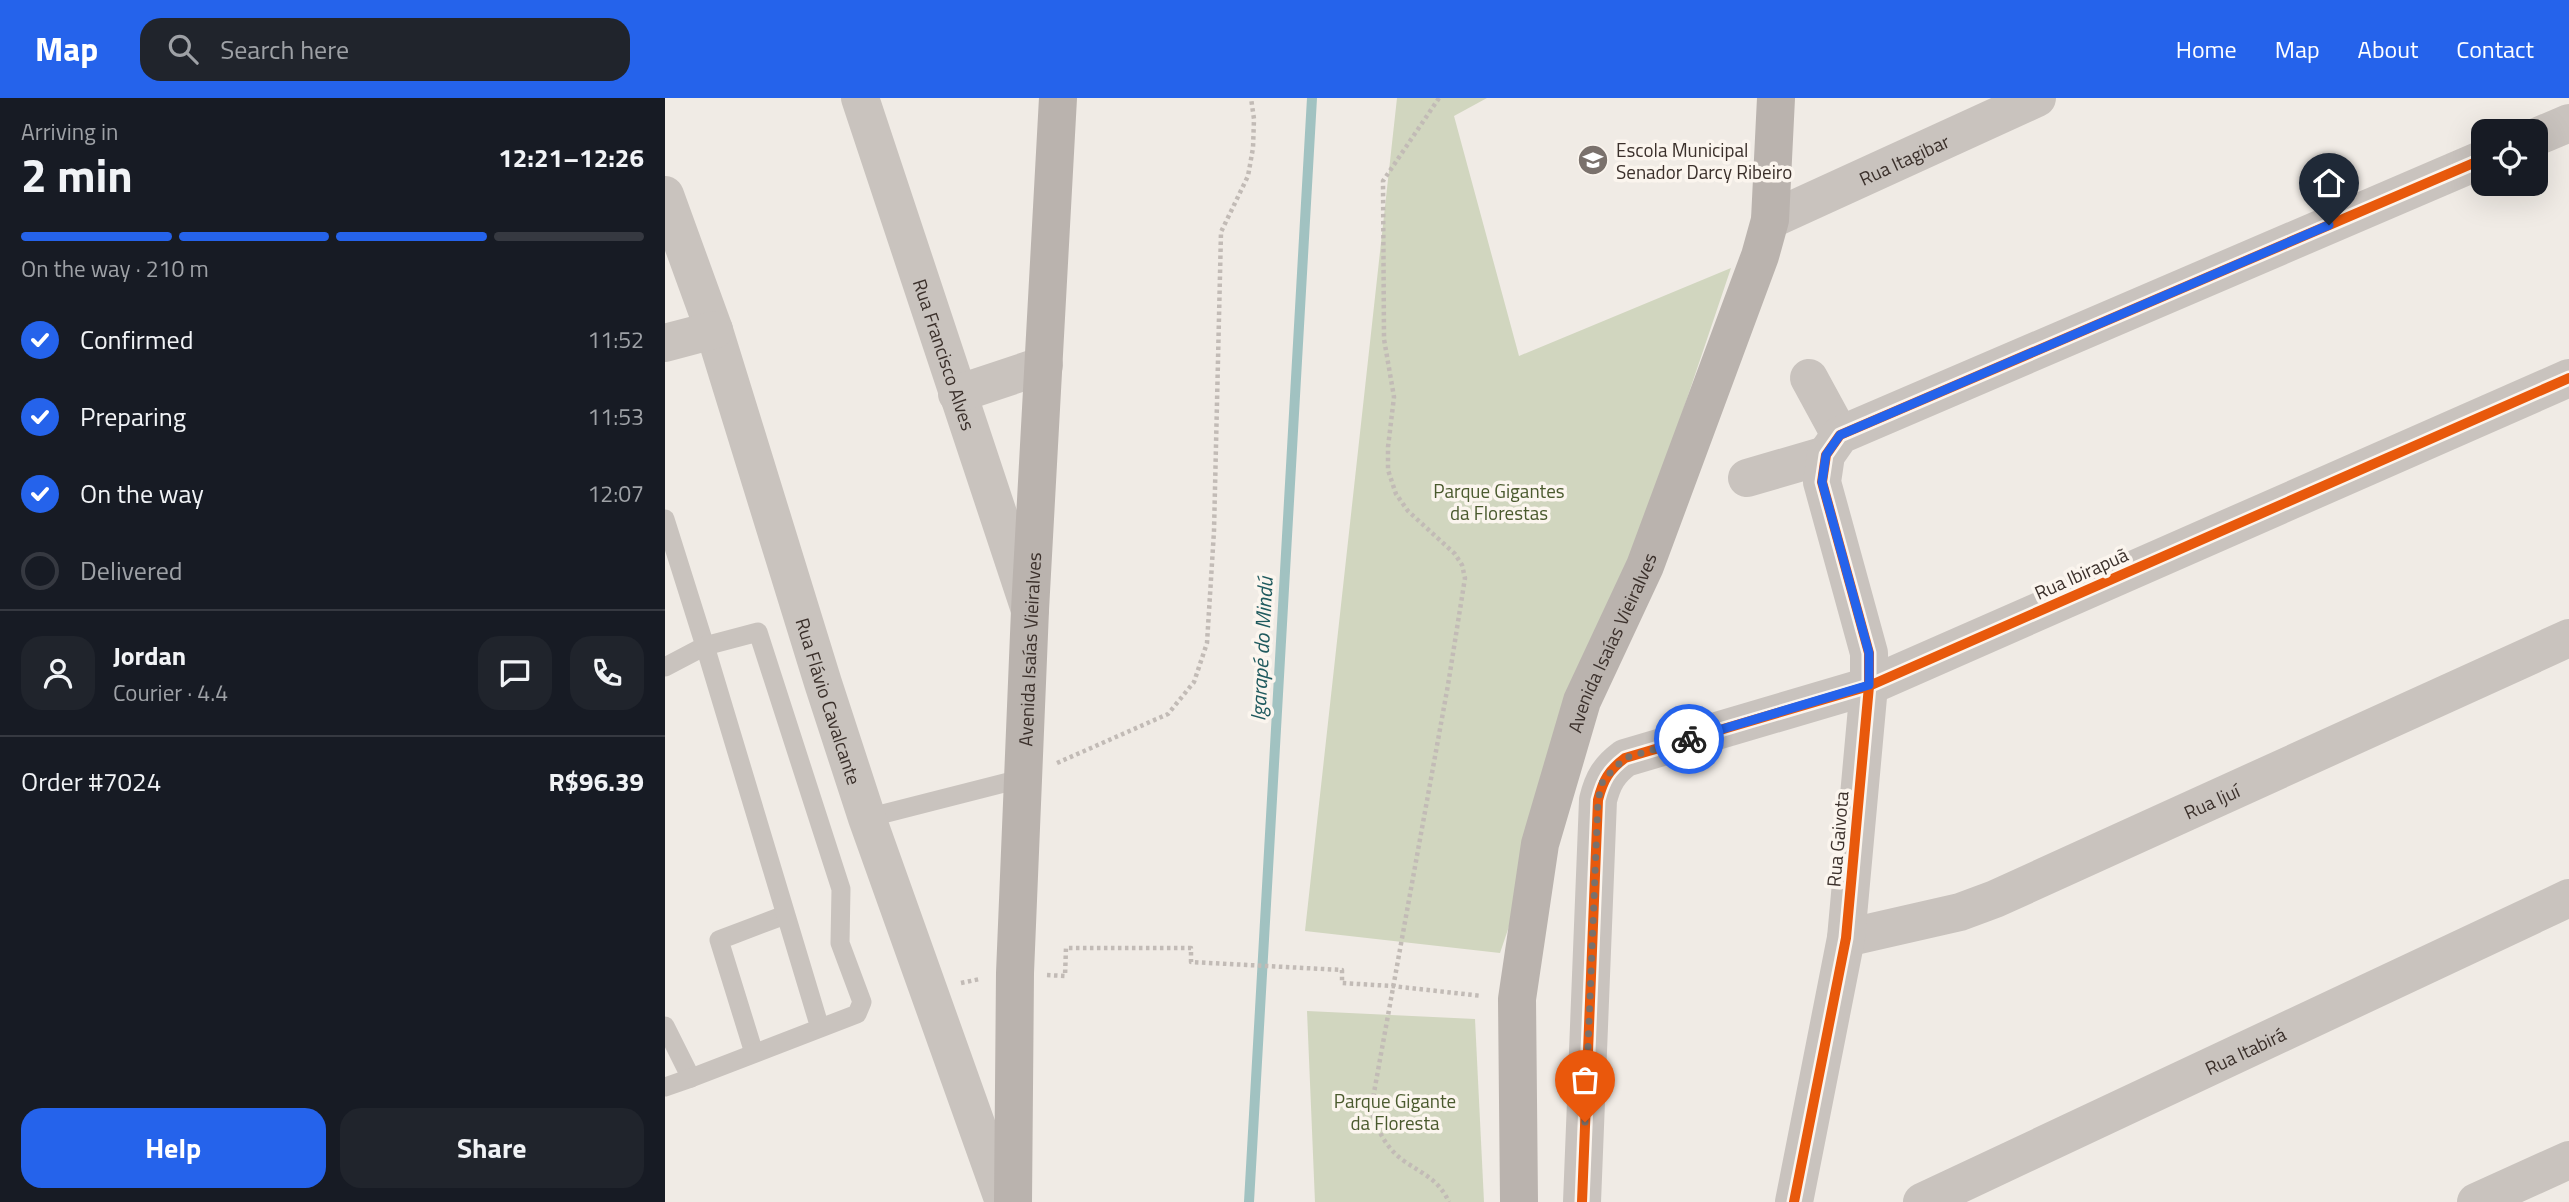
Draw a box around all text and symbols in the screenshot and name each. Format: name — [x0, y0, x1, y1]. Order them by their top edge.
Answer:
search box — [140, 18, 630, 81]
text: Map — [35, 24, 98, 74]
icon: search — [164, 30, 202, 68]
text: Search here — [220, 30, 349, 69]
text: Home — [2176, 31, 2237, 67]
text: Map — [2275, 31, 2320, 67]
text: About — [2358, 31, 2418, 67]
text: Contact — [2456, 31, 2534, 67]
text: Arriving in — [21, 114, 118, 149]
map controls — [2471, 119, 2548, 196]
button: locate — [2471, 119, 2548, 196]
street label: Rua Itagibar — [1854, 126, 1954, 192]
place label: Escola Municipal Senador Darcy Ribeiro — [1616, 135, 1792, 186]
text: 12:21–12:26 — [498, 138, 644, 177]
text: 2 min — [21, 140, 133, 210]
school or university icon: Escola Municipal Senador Darcy Ribeiro — [1576, 143, 1610, 177]
pin — [2299, 153, 2359, 225]
icon: home — [2310, 164, 2348, 202]
text: On the way · 210 m — [21, 251, 209, 286]
street label: Rua Francisco Alves — [906, 275, 984, 434]
text: Confirmed — [80, 320, 194, 359]
icon: check — [21, 321, 59, 359]
text: 11:52 — [587, 322, 644, 357]
text: Preparing — [80, 397, 186, 436]
icon: check — [21, 398, 59, 436]
text: 11:53 — [587, 399, 644, 434]
text: On the way — [80, 474, 204, 513]
icon: check — [21, 475, 59, 513]
text: 12:07 — [587, 476, 644, 511]
park label: Parque Gigantes da Florestas — [1433, 476, 1565, 527]
street label: Rua Ibirapuã — [2029, 539, 2133, 607]
street label: Avenida Isaías Vieiralves — [1559, 548, 1663, 736]
text: Delivered — [80, 551, 183, 590]
street label: Avenida Isaías Vieiralves — [1010, 551, 1048, 747]
water label: Igarapé do Mindú — [1241, 575, 1281, 722]
street label: Rua Flávio Cavalcante — [789, 614, 870, 788]
button: person — [21, 636, 95, 710]
text: Jordan — [113, 636, 186, 675]
button: chat — [478, 636, 552, 710]
button: phone — [570, 636, 644, 710]
text: Courier · 4.4 — [113, 675, 228, 710]
courier — [1654, 704, 1724, 774]
icon: bike — [1670, 720, 1708, 758]
text: Order #7024 — [21, 762, 161, 801]
text: R$96.39 — [548, 762, 644, 801]
street label: Rua Ijuí — [2179, 775, 2246, 826]
street label: Rua Gaivota — [1818, 789, 1856, 888]
street label: Rua Itabirá — [2200, 1018, 2291, 1082]
pin — [1555, 1050, 1615, 1122]
icon: bag — [1566, 1061, 1604, 1099]
park label: Parque Gigante da Floresta — [1334, 1086, 1456, 1137]
button: Help — [21, 1108, 326, 1188]
button: Share — [340, 1108, 644, 1188]

